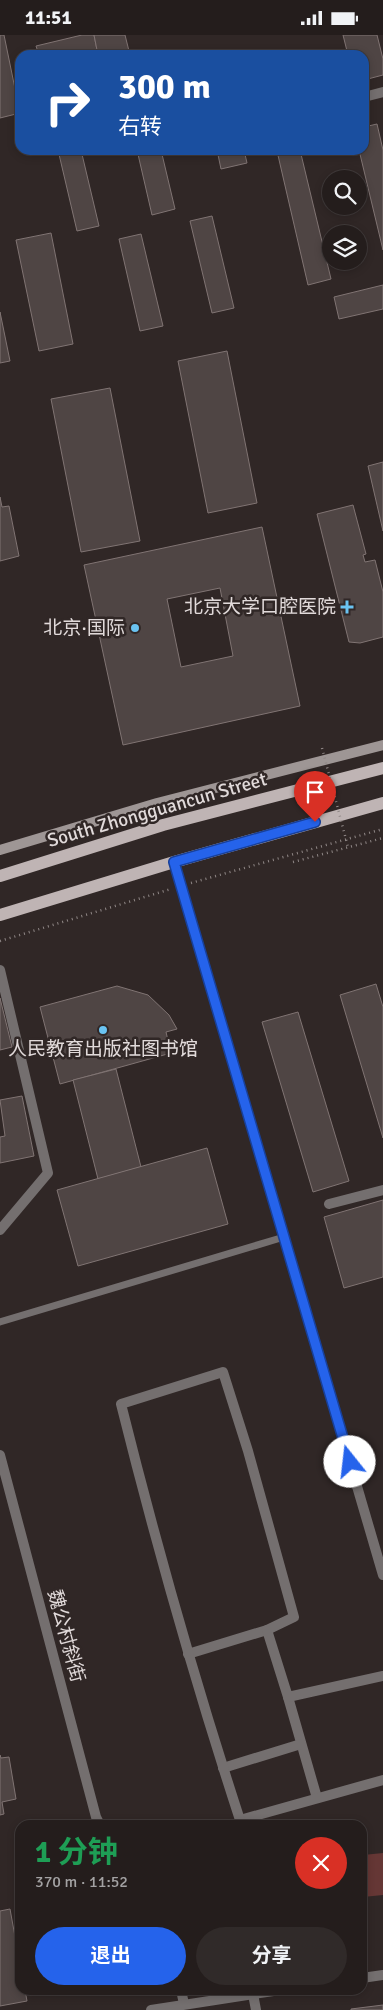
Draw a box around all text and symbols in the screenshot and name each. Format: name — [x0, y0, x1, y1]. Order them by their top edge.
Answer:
text: 11:51 — [25, 6, 72, 30]
text: 300 m — [118, 65, 211, 108]
icon: right — [35, 70, 100, 135]
text: 右转 — [118, 113, 162, 140]
map controls — [322, 170, 367, 270]
button: search — [322, 170, 367, 215]
button: layers — [322, 225, 367, 270]
place label: 北京大学口腔医院 — [184, 595, 336, 619]
marker: 北京大学口腔医院 — [340, 600, 354, 614]
place label: 北京·国际 — [43, 616, 125, 640]
marker: 北京·国际 — [129, 622, 141, 634]
street label: South Zhongguancun Street — [45, 767, 270, 853]
pin — [294, 771, 336, 822]
icon: arrive — [301, 778, 329, 806]
marker: 人民教育出版社图书馆 — [97, 1024, 109, 1036]
place label: 人民教育出版社图书馆 — [8, 1037, 198, 1061]
position arrow — [323, 1435, 375, 1487]
street label: 魏公村斜街 — [42, 1587, 90, 1685]
text: 1 分钟 — [35, 1834, 118, 1871]
button: close — [295, 1837, 347, 1889]
text: 370 m · 11:52 — [35, 1872, 128, 1892]
button: 退出 — [35, 1927, 186, 1985]
button: 分享 — [196, 1927, 347, 1985]

